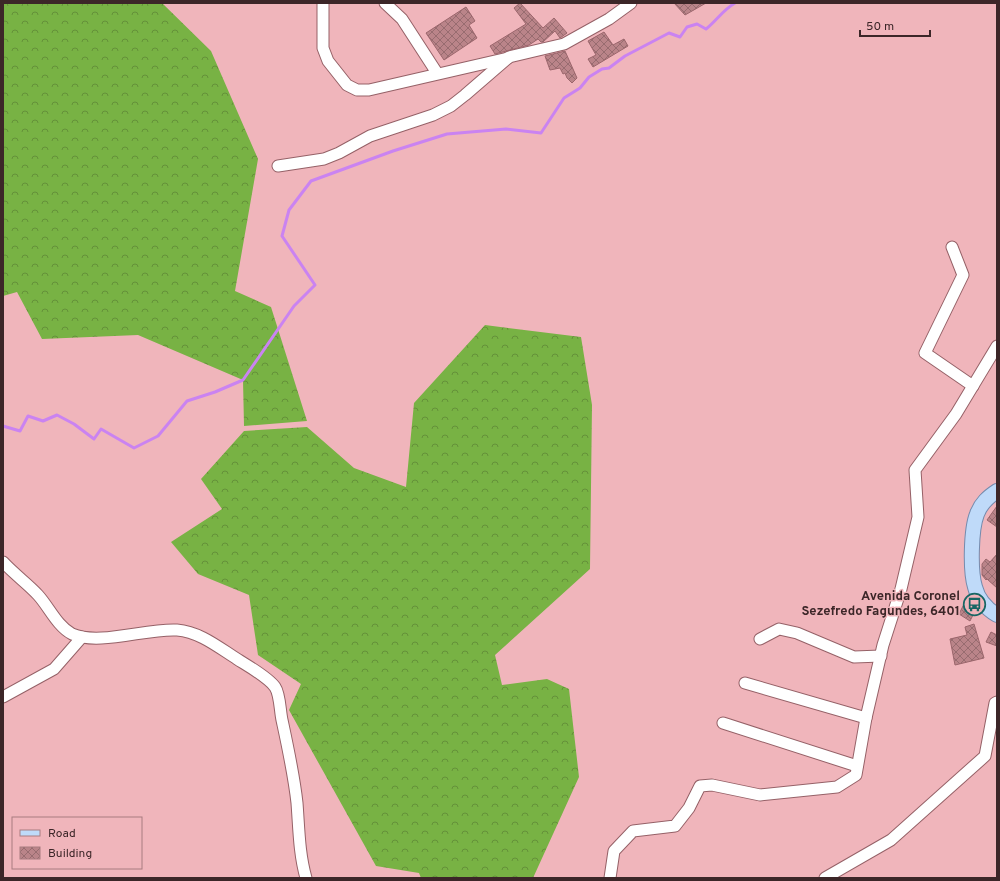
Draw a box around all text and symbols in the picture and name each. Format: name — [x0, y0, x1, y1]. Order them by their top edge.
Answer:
scale bar — [860, 12, 930, 38]
text: 50 m — [866, 19, 894, 35]
place label: Avenida Coronel Sezefredo Fagundes, 6401 — [802, 589, 960, 620]
bus stop icon: Avenida Coronel Sezefredo Fagundes, 6401 — [962, 591, 988, 617]
legend — [12, 817, 142, 869]
text: Road — [48, 826, 76, 842]
text: Building — [48, 846, 92, 862]

